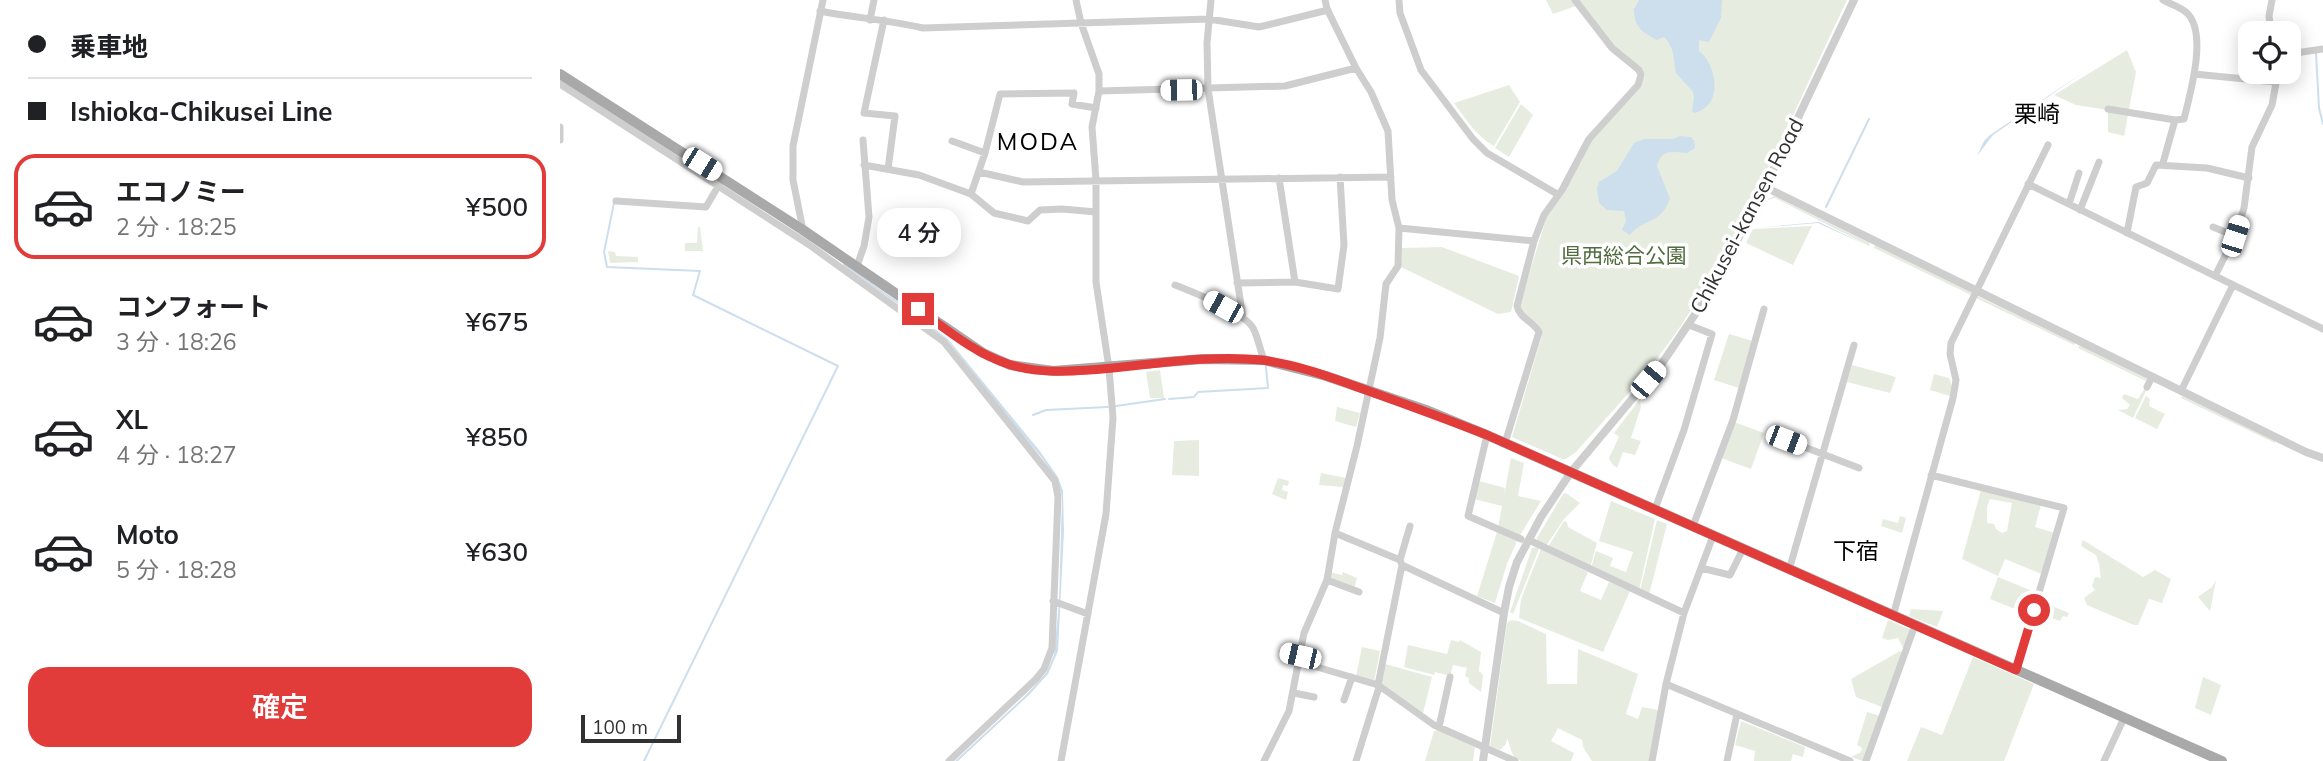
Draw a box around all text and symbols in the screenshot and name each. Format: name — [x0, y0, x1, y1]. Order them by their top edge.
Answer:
map controls — [2238, 21, 2301, 84]
button: locate — [2238, 21, 2301, 84]
text: 乗車地 — [70, 30, 148, 63]
car — [1160, 79, 1203, 101]
text: Ishioka-Chikusei Line — [70, 95, 333, 128]
district label: 栗崎 — [2014, 99, 2060, 128]
street label: Chikusei-kansen Road — [1684, 114, 1809, 318]
district label: MODA — [997, 126, 1079, 156]
car — [679, 144, 726, 184]
icon: car — [32, 175, 95, 238]
text: エコノミー — [116, 175, 246, 208]
text: ¥500 — [466, 190, 528, 223]
callout: 4 分 — [876, 208, 960, 256]
text: 2 分 · 18:25 — [116, 212, 237, 241]
car — [2219, 213, 2252, 259]
text: 4 分 — [898, 218, 940, 247]
park label: 県西総合公園 — [1561, 242, 1687, 268]
car — [1200, 288, 1247, 326]
icon: car — [32, 290, 95, 353]
text: コンフォート — [116, 290, 271, 323]
route end — [902, 293, 934, 325]
text: ¥675 — [466, 305, 528, 338]
text: 3 分 · 18:26 — [116, 327, 237, 356]
car — [1627, 357, 1670, 403]
text: XL — [116, 403, 148, 436]
icon: car — [32, 405, 95, 468]
text: ¥850 — [466, 420, 528, 453]
car — [1763, 423, 1810, 457]
text: 4 分 · 18:27 — [116, 440, 237, 469]
text: Moto — [116, 518, 179, 551]
icon: car — [32, 520, 95, 583]
text: ¥630 — [466, 535, 528, 568]
district label: 下宿 — [1833, 536, 1879, 565]
text: 5 分 · 18:28 — [116, 555, 237, 584]
route start — [2018, 594, 2050, 626]
car — [1278, 641, 1323, 671]
button: 確定 — [28, 667, 532, 747]
scale bar — [581, 712, 681, 744]
text: 100 m — [592, 715, 648, 739]

